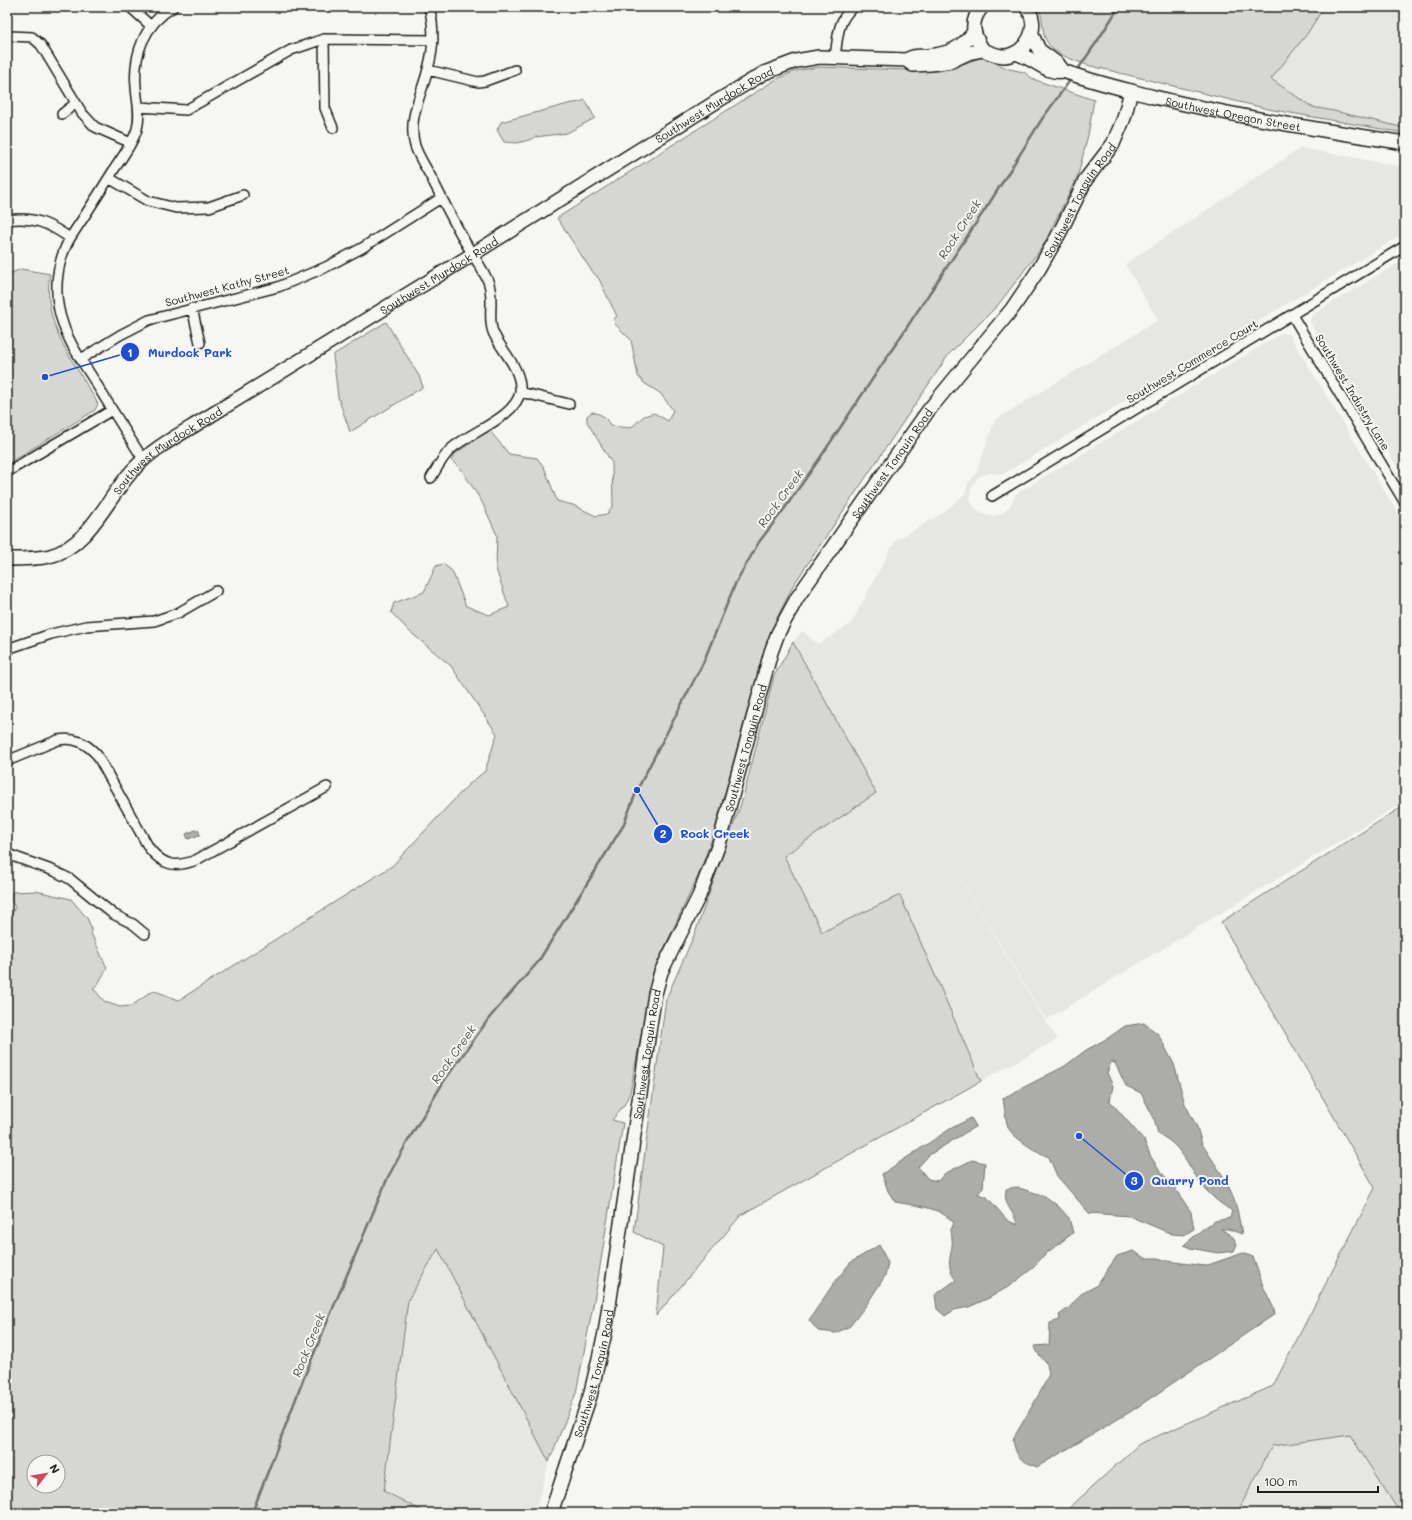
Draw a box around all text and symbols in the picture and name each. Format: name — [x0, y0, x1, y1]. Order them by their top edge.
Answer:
street label: Southwest Murdock Road — [652, 63, 775, 146]
street label: Southwest Oregon Street — [1164, 93, 1302, 134]
street label: Southwest Tonquin Road — [1040, 139, 1119, 260]
water label: Rock Creek — [934, 196, 985, 262]
street label: Southwest Murdock Road — [377, 233, 501, 317]
street label: Southwest Kathy Street — [163, 262, 291, 310]
street label: Southwest Commerce Court — [1124, 316, 1261, 406]
street label: Southwest Industry Lane — [1312, 331, 1394, 453]
callout: Murdock Park — [120, 340, 240, 364]
text: 1 — [127, 344, 133, 360]
text: Murdock Park — [148, 344, 232, 360]
street label: Southwest Murdock Road — [109, 403, 225, 497]
street label: Southwest Tonquin Road — [848, 405, 935, 521]
water label: Rock Creek — [754, 465, 807, 530]
street label: Southwest Tonquin Road — [721, 682, 769, 813]
callout: Rock Creek — [653, 822, 758, 846]
text: 2 — [660, 825, 667, 841]
text: Rock Creek — [680, 825, 750, 841]
street label: Southwest Tonquin Road — [629, 987, 664, 1120]
water label: Rock Creek — [427, 1021, 479, 1086]
callout: Quarry Pond — [1124, 1169, 1237, 1193]
text: 3 — [1130, 1172, 1138, 1188]
text: Quarry Pond — [1151, 1172, 1229, 1188]
street label: Southwest Tonquin Road — [569, 1309, 616, 1439]
water label: Rock Creek — [288, 1310, 328, 1379]
north arrow — [26, 1454, 66, 1494]
text: N — [46, 1461, 64, 1476]
scale bar — [1258, 1468, 1378, 1494]
text: 100 m — [1264, 1473, 1298, 1489]

